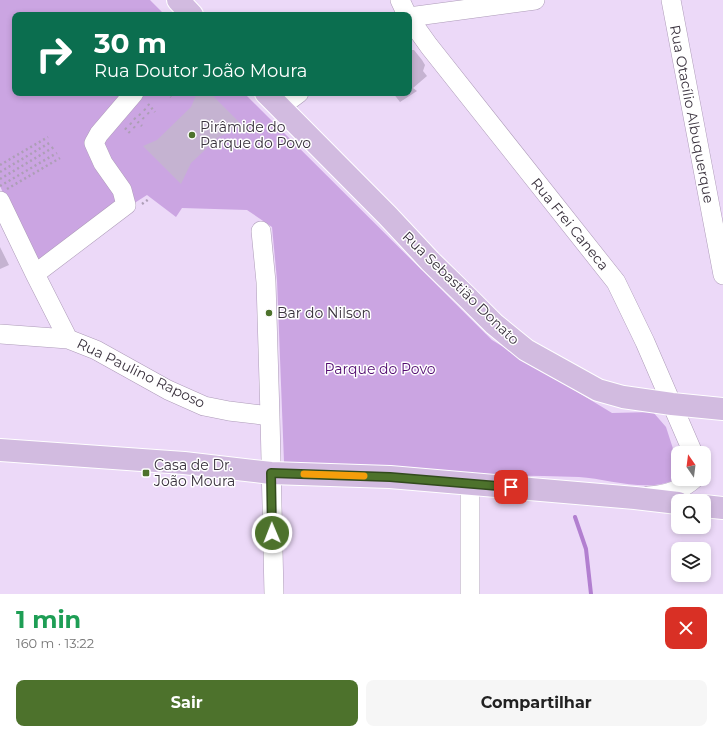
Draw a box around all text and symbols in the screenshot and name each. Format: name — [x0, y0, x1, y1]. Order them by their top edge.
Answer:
street label: Rua Otacílio Albuquerque — [666, 23, 718, 205]
text: 30 m — [94, 26, 167, 60]
icon: right — [28, 28, 80, 80]
text: Rua Doutor João Moura — [94, 60, 307, 82]
place label: Pirâmide do Parque do Povo — [200, 118, 311, 152]
marker: Pirâmide do Parque do Povo — [187, 130, 197, 140]
street label: Rua Frei Caneca — [527, 174, 613, 274]
street label: Rua Sebastião Donato — [399, 228, 523, 349]
place label: Bar do Nilson — [277, 304, 371, 322]
marker: Bar do Nilson — [264, 308, 274, 318]
street label: Rua Paulino Raposo — [74, 334, 208, 412]
park label: Parque do Povo — [324, 360, 436, 378]
north arrow — [671, 446, 711, 486]
map controls — [671, 446, 711, 582]
place label: Casa de Dr. João Moura — [153, 456, 235, 490]
marker: Casa de Dr. João Moura — [141, 468, 151, 478]
pin — [494, 470, 528, 504]
icon: arrive — [500, 476, 522, 498]
button: search — [671, 494, 711, 534]
position arrow — [251, 512, 293, 554]
button: layers — [671, 542, 711, 582]
text: 1 min — [16, 605, 81, 634]
button: close — [665, 607, 707, 649]
text: 160 m · 13:22 — [16, 635, 94, 651]
button: Sair — [16, 680, 358, 726]
button: Compartilhar — [366, 680, 707, 726]

